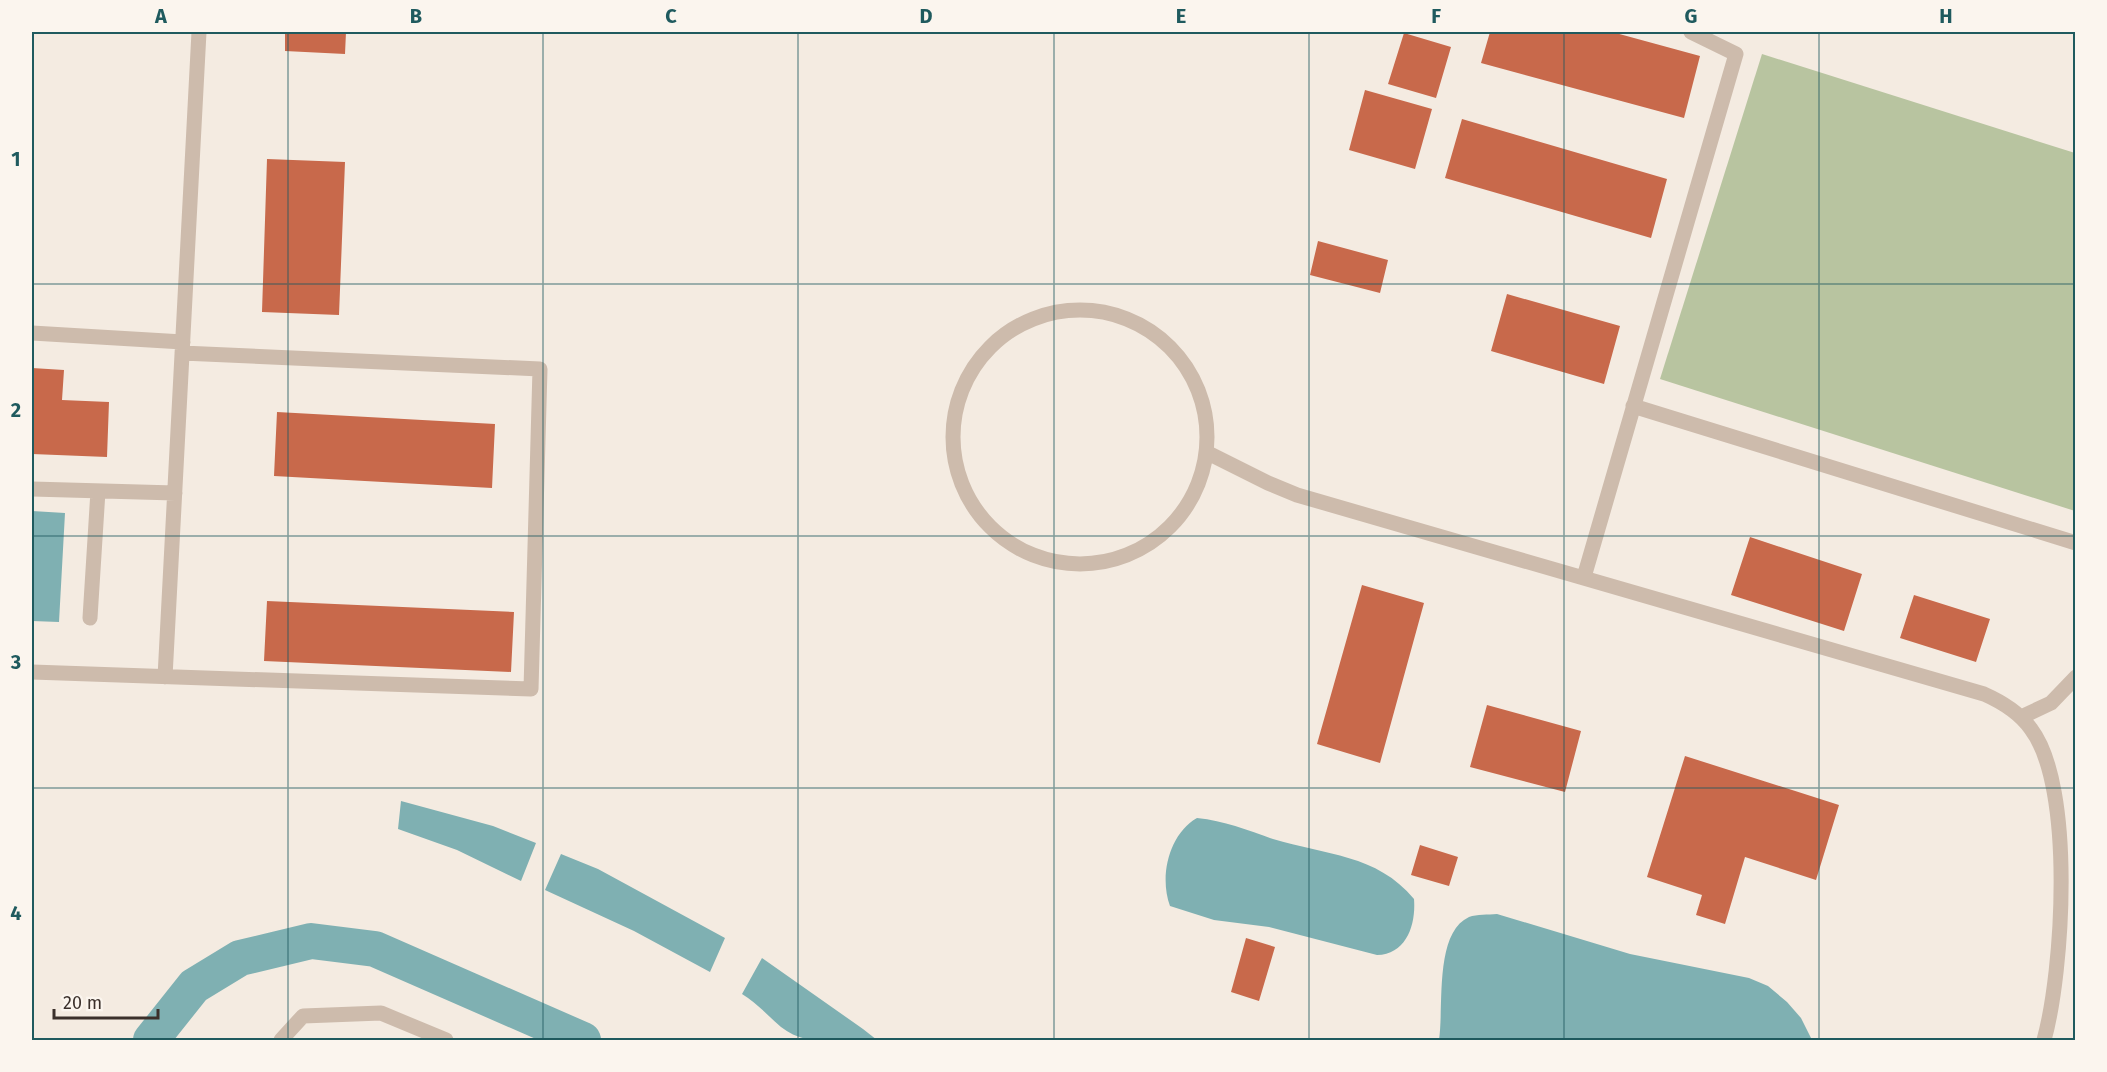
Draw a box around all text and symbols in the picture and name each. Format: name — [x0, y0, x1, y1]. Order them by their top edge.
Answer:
text: A — [154, 4, 168, 28]
text: B — [410, 4, 422, 28]
text: C — [665, 4, 677, 28]
text: D — [919, 4, 933, 28]
text: E — [1176, 4, 1186, 28]
text: F — [1431, 4, 1441, 28]
text: G — [1685, 4, 1697, 28]
text: H — [1939, 4, 1953, 28]
text: 1 — [11, 147, 21, 171]
text: 2 — [11, 398, 21, 422]
text: 3 — [10, 650, 21, 674]
text: 4 — [10, 901, 22, 925]
scale bar — [54, 982, 158, 1020]
text: 20 m — [63, 992, 102, 1014]

